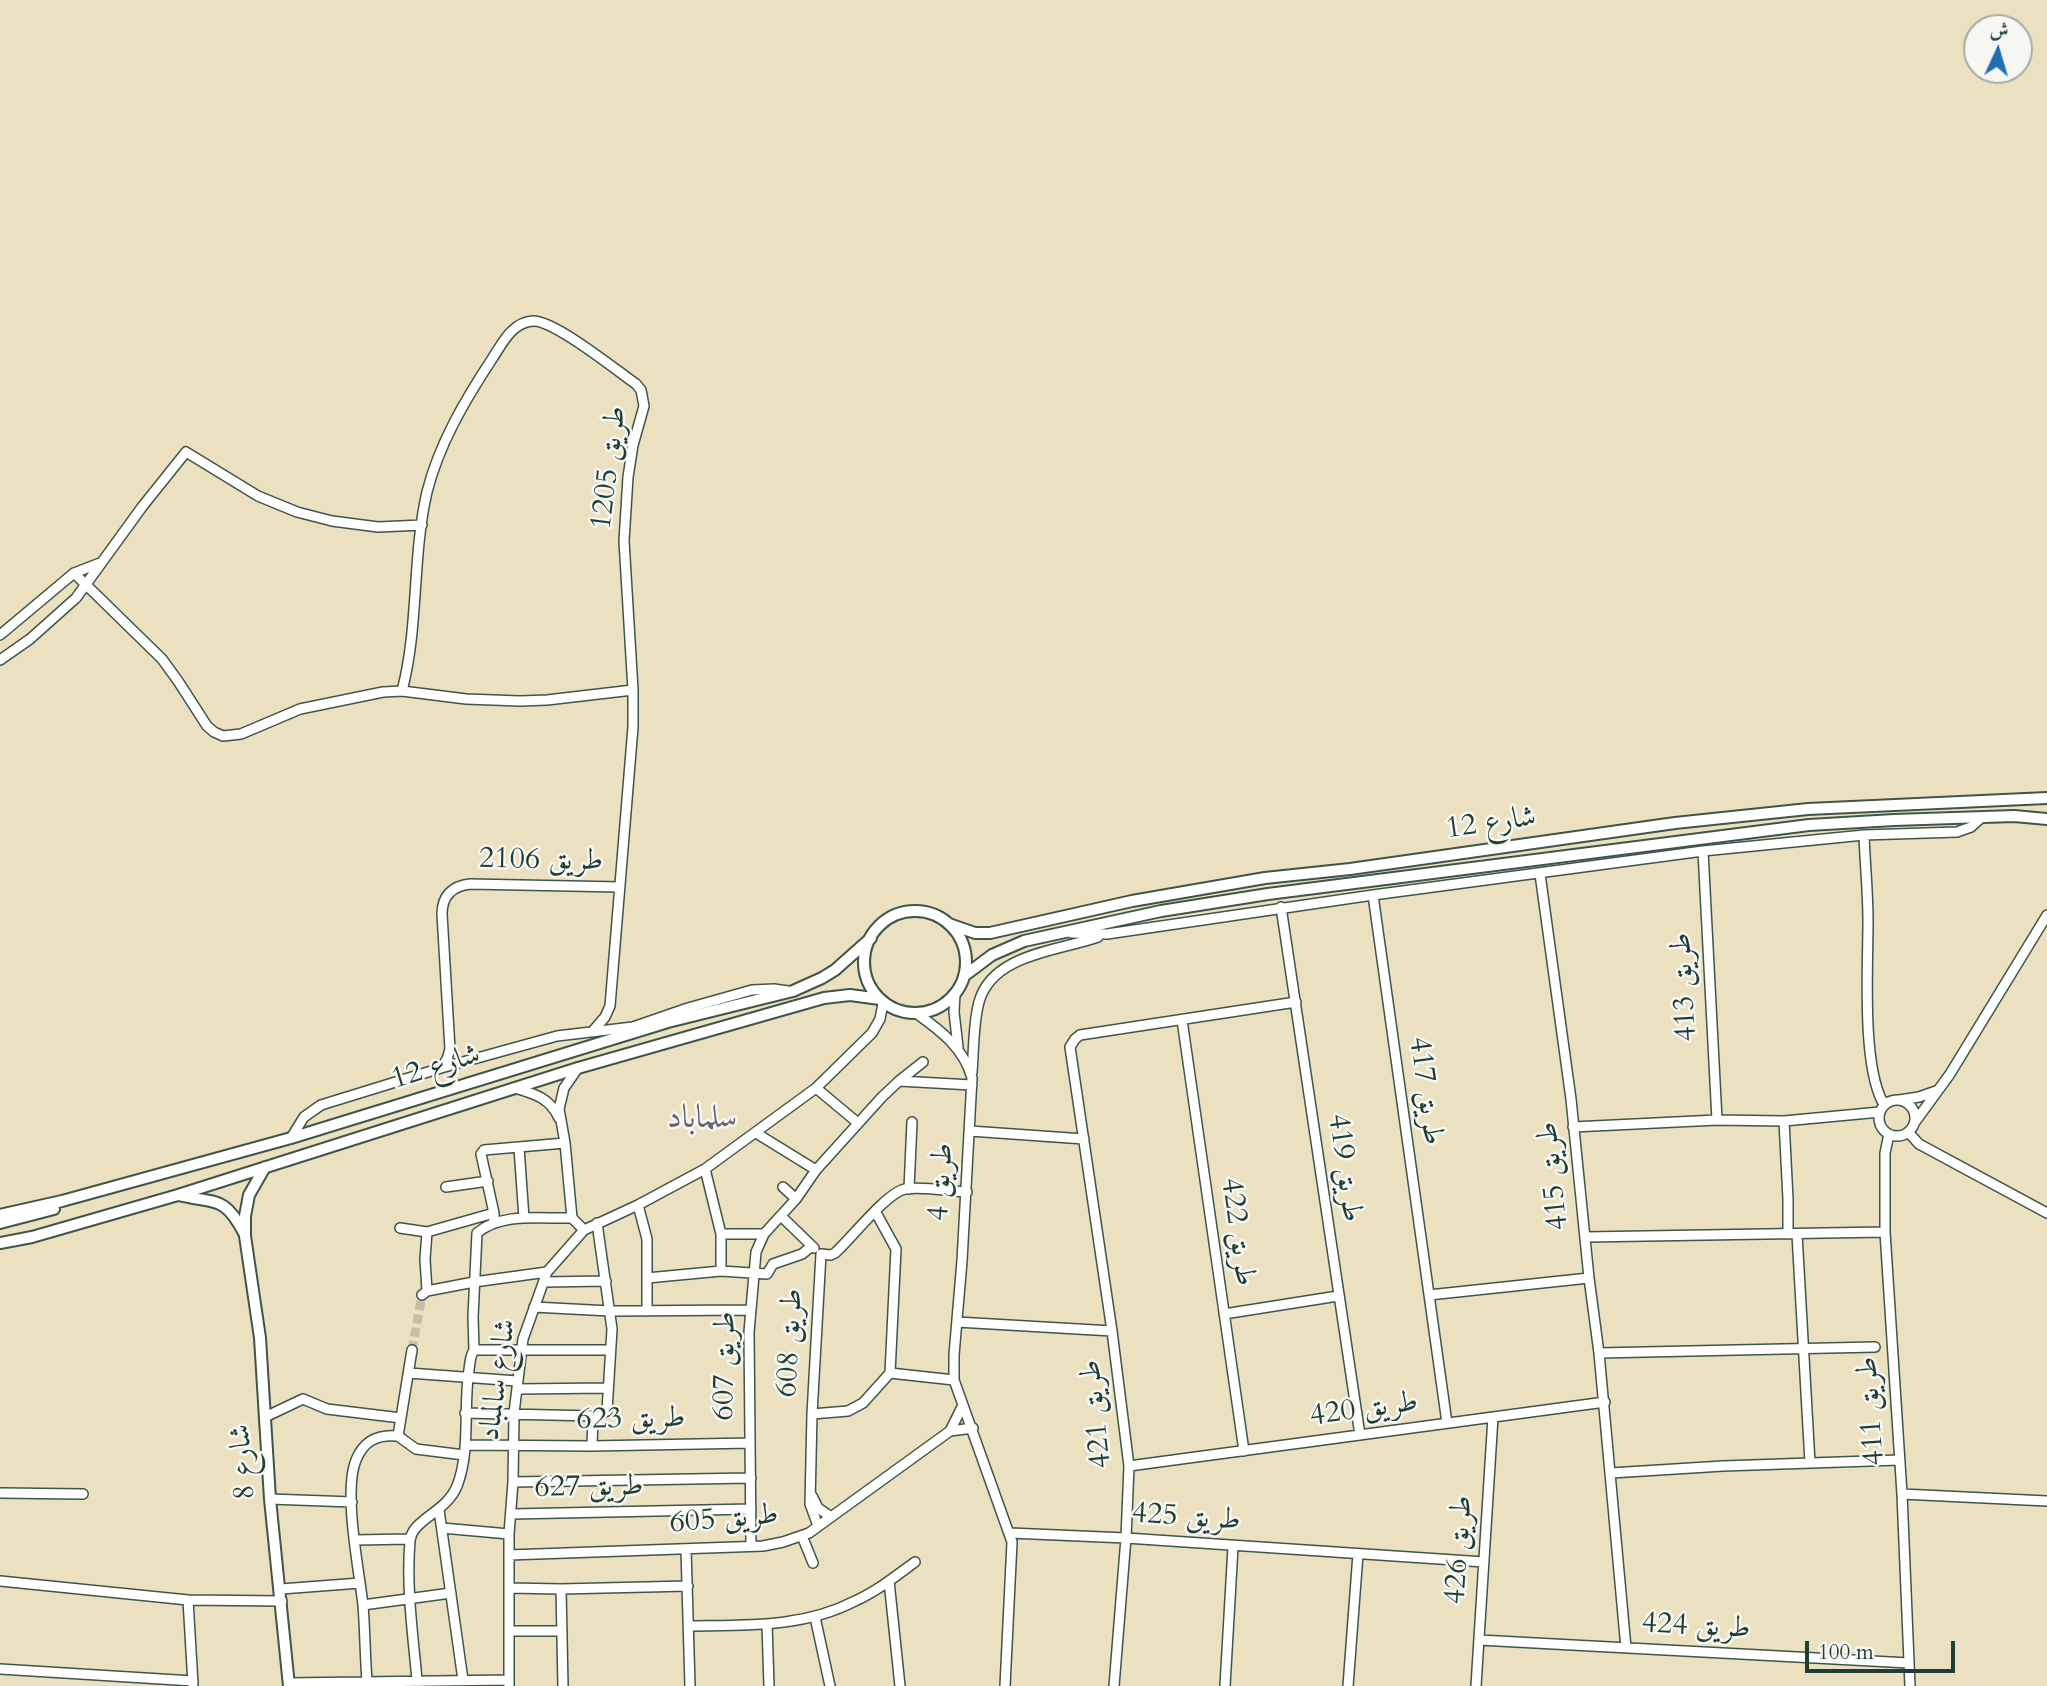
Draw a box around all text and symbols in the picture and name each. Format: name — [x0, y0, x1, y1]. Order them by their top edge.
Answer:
north arrow — [1963, 14, 2033, 84]
text: ش — [1989, 16, 2010, 44]
street label: طريق 1205 — [585, 404, 635, 532]
street label: شارع 12 — [1444, 800, 1538, 848]
street label: طريق 2106 — [478, 842, 604, 880]
street label: طريق 413 — [1664, 932, 1706, 1042]
street label: طريق 417 — [1400, 1035, 1450, 1147]
street label: شارع 12 — [387, 1038, 485, 1098]
district label: سلماباد — [667, 1099, 737, 1139]
street label: طريق 419 — [1319, 1112, 1369, 1224]
street label: طريق 415 — [1530, 1120, 1578, 1232]
street label: طريق 4 — [921, 1142, 963, 1222]
street label: طريق 422 — [1212, 1176, 1262, 1288]
street label: طريق 608 — [770, 1288, 812, 1398]
street label: طريق 607 — [707, 1311, 745, 1421]
street label: شارع سالمباد — [473, 1317, 525, 1443]
street label: طريق 411 — [1850, 1355, 1894, 1467]
street label: طريق 421 — [1073, 1358, 1121, 1470]
street label: طريق 420 — [1308, 1385, 1420, 1435]
street label: طريق 623 — [576, 1401, 686, 1439]
street label: شارع 8 — [223, 1423, 265, 1501]
street label: طريق 627 — [534, 1469, 644, 1507]
street label: طريق 426 — [1438, 1494, 1482, 1606]
street label: طريق 425 — [1130, 1496, 1242, 1540]
street label: طريق 605 — [668, 1497, 780, 1543]
street label: طريق 424 — [1641, 1606, 1751, 1648]
scale bar — [1809, 1626, 1960, 1670]
text: 100 m — [1818, 1638, 1874, 1667]

